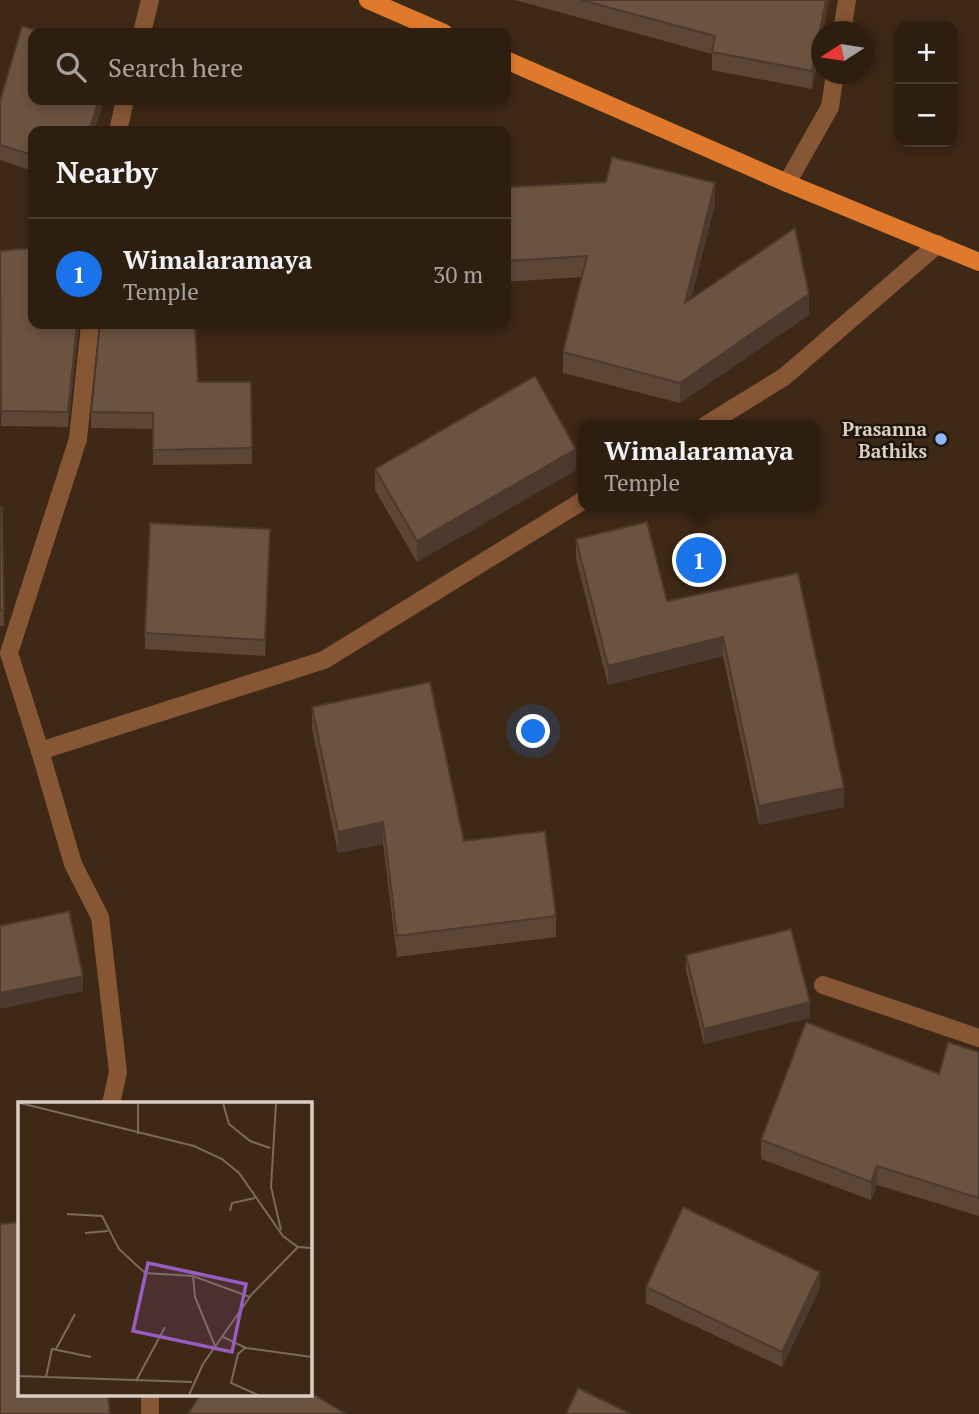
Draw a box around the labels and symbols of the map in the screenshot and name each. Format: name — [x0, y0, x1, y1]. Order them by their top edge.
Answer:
north arrow — [811, 21, 874, 84]
place label: Prasanna Bathiks — [842, 416, 927, 463]
marker: Prasanna Bathiks — [933, 431, 949, 447]
pin: 1 — [676, 534, 722, 586]
your location — [516, 714, 550, 748]
inset map — [18, 1102, 312, 1396]

